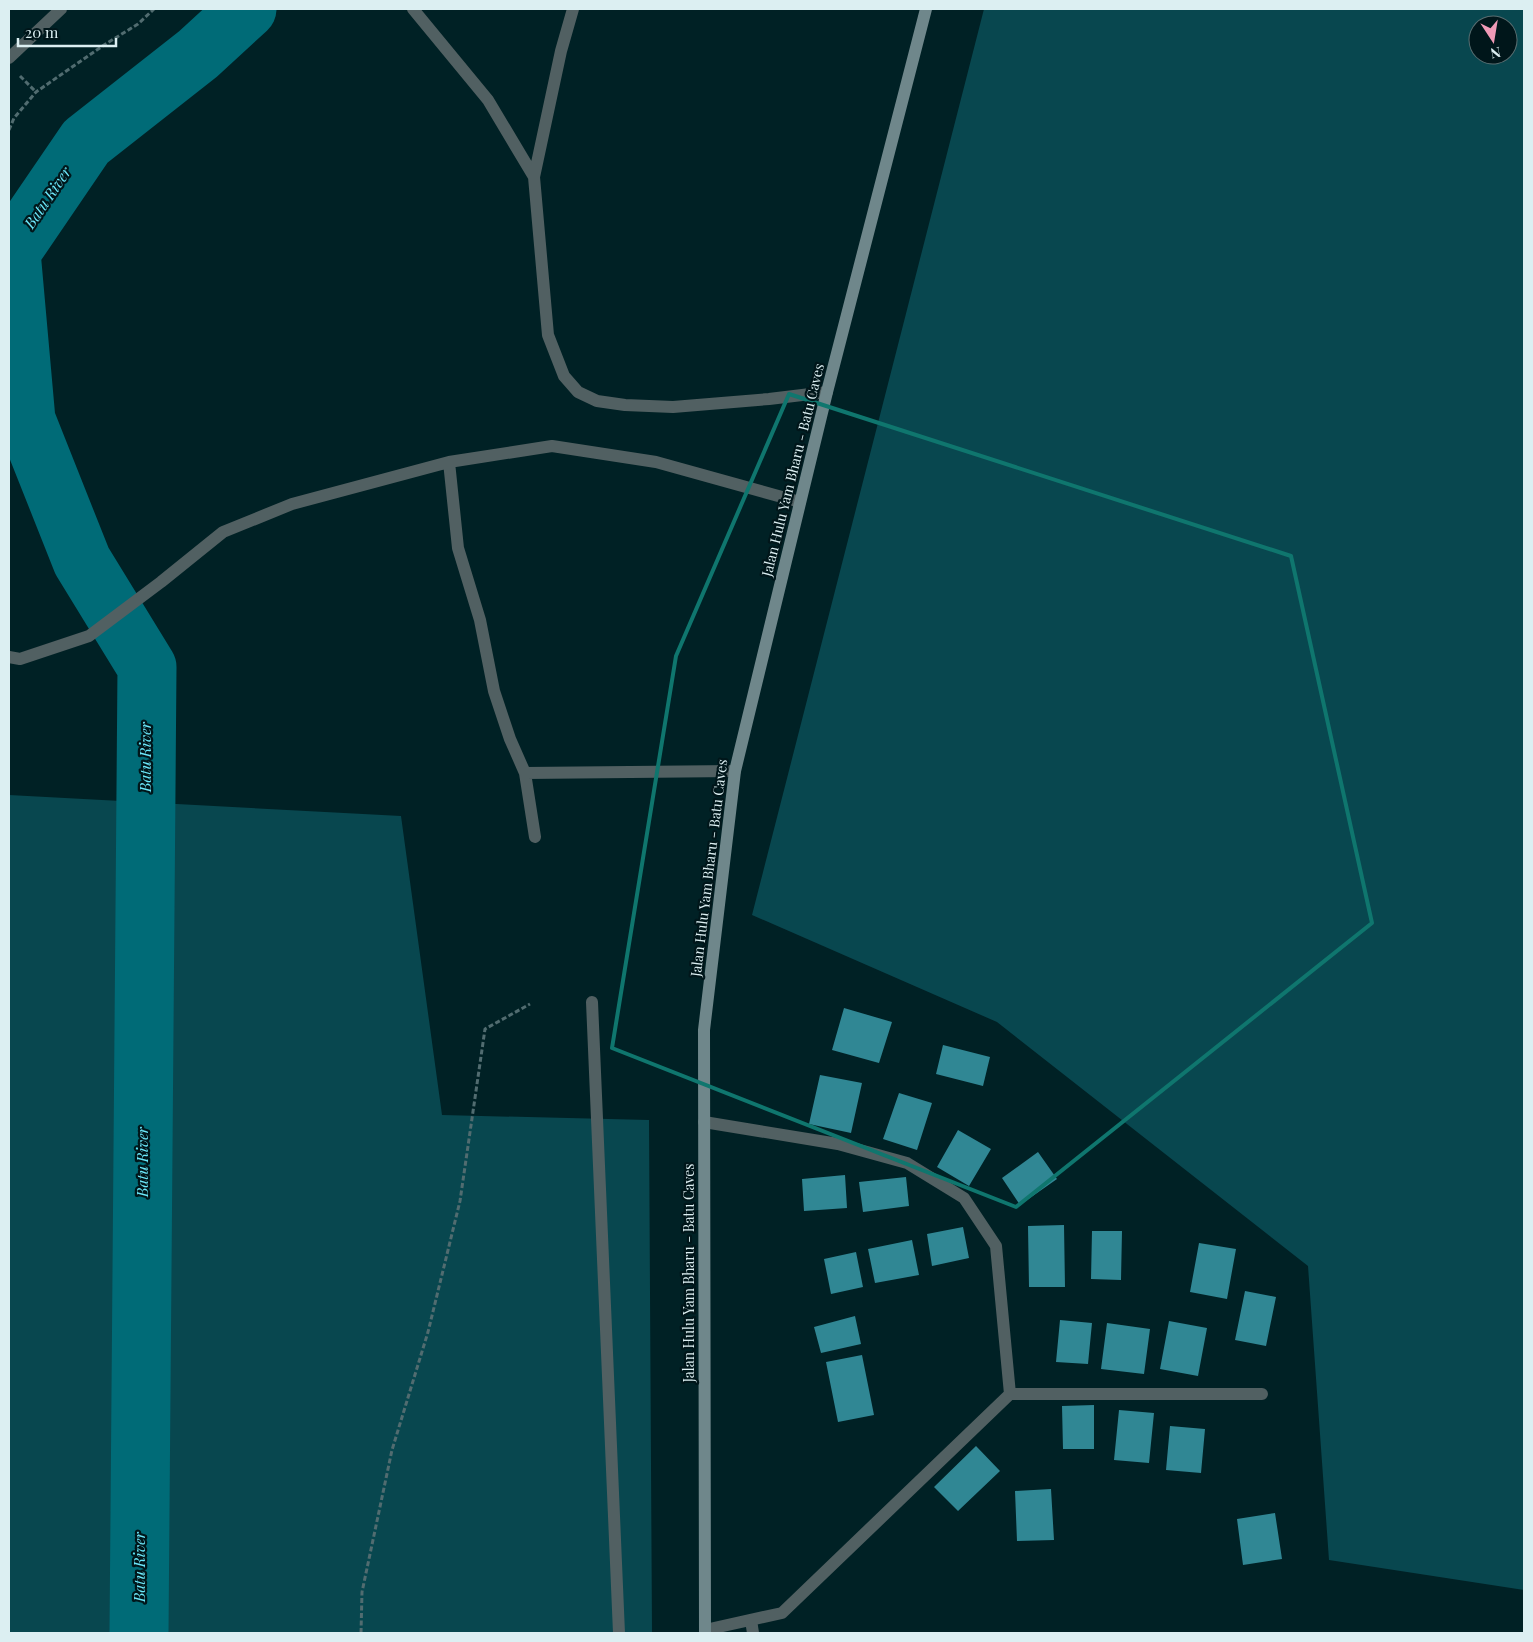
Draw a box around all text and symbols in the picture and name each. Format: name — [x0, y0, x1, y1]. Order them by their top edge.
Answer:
scale bar — [18, 15, 115, 47]
north arrow — [1468, 15, 1518, 65]
text: 20 m — [25, 22, 59, 42]
text: N — [1489, 43, 1503, 64]
water label: Batu River — [19, 162, 75, 233]
street label: Jalan Hulu Yam Bharu - Batu Caves — [757, 361, 828, 579]
water label: Batu River — [135, 721, 155, 793]
street label: Jalan Hulu Yam Bharu - Batu Caves — [686, 758, 731, 979]
water label: Batu River — [132, 1126, 152, 1198]
street label: Jalan Hulu Yam Bharu - Batu Caves — [679, 1163, 698, 1384]
water label: Batu River — [129, 1531, 149, 1603]

